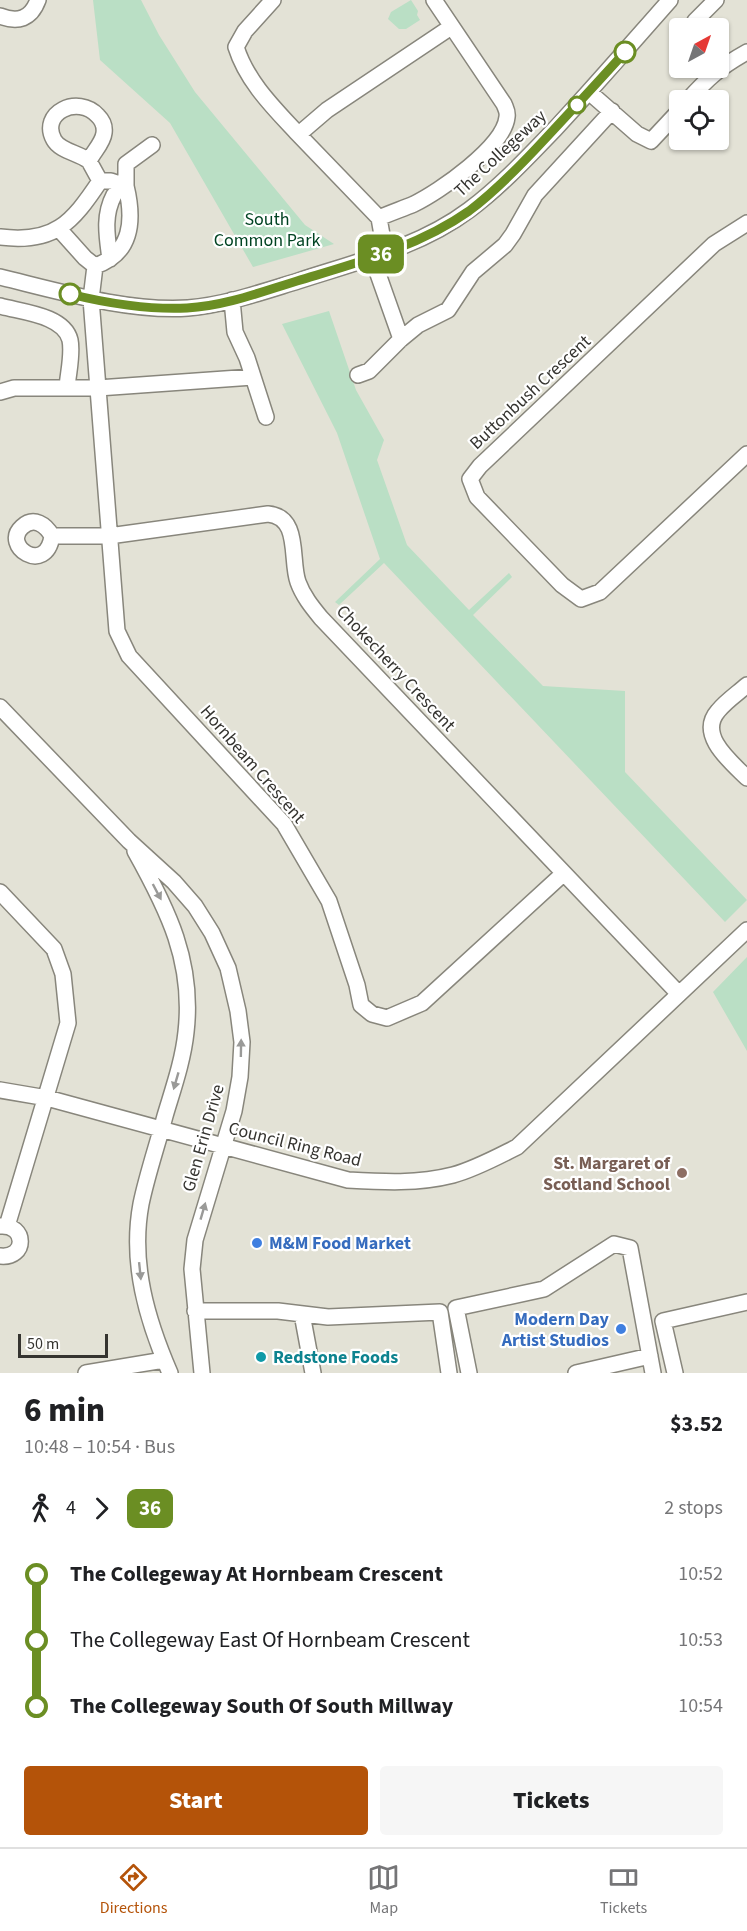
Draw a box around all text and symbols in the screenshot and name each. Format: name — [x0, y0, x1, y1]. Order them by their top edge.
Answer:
north arrow — [669, 18, 729, 78]
map controls — [669, 18, 729, 150]
unlabelled marker — [614, 41, 636, 63]
button: locate — [669, 90, 729, 150]
unlabelled marker — [568, 96, 586, 114]
street label: The Collegeway — [449, 104, 552, 203]
park label: South Common Park — [214, 207, 320, 253]
line badge: 36 — [354, 234, 408, 274]
text: 36 — [370, 239, 392, 269]
unlabelled marker — [59, 283, 81, 305]
street label: Buttonbush Crescent — [464, 329, 597, 455]
street label: Chokecherry Crescent — [330, 600, 461, 737]
street label: Hornbeam Crescent — [194, 700, 311, 829]
one-way arrow — [152, 884, 162, 901]
one-way arrow — [236, 1038, 246, 1057]
one-way arrow — [170, 1072, 180, 1090]
street label: Glen Erin Drive — [176, 1081, 231, 1195]
street label: Council Ring Road — [226, 1116, 364, 1173]
place label: St. Margaret of Scotland School — [543, 1151, 671, 1197]
marker: St. Margaret of Scotland School — [675, 1166, 689, 1180]
one-way arrow — [198, 1202, 208, 1221]
place label: M&M Food Market — [269, 1231, 411, 1256]
marker: M&M Food Market — [250, 1236, 264, 1250]
one-way arrow — [135, 1261, 145, 1280]
place label: Modern Day Artist Studios — [501, 1307, 610, 1353]
marker: Modern Day Artist Studios — [614, 1322, 628, 1336]
scale bar — [18, 1331, 108, 1358]
text: 50 m — [27, 1333, 59, 1355]
place label: Redstone Foods — [273, 1345, 398, 1370]
marker: Redstone Foods — [254, 1350, 268, 1364]
text: 6 min — [24, 1387, 105, 1434]
text: $3.52 — [670, 1408, 723, 1440]
text: 10:48 – 10:54 · Bus — [24, 1433, 175, 1461]
icon: walk — [24, 1492, 57, 1525]
icon: forward — [85, 1492, 118, 1525]
text: 36 — [139, 1493, 161, 1523]
text: 4 — [66, 1494, 76, 1522]
text: 2 stops — [664, 1494, 723, 1522]
text: The Collegeway At Hornbeam Crescent — [70, 1558, 443, 1590]
text: 10:52 — [678, 1560, 723, 1588]
text: The Collegeway East Of Hornbeam Crescent — [70, 1624, 470, 1656]
text: 10:53 — [678, 1626, 723, 1654]
text: The Collegeway South Of South Millway — [70, 1690, 453, 1722]
text: 10:54 — [678, 1692, 723, 1720]
button: Start — [24, 1766, 368, 1835]
button: Tickets — [380, 1766, 723, 1835]
tab: Directions — [100, 1861, 168, 1919]
tab: Map — [367, 1861, 400, 1919]
tab: Tickets — [600, 1861, 647, 1919]

